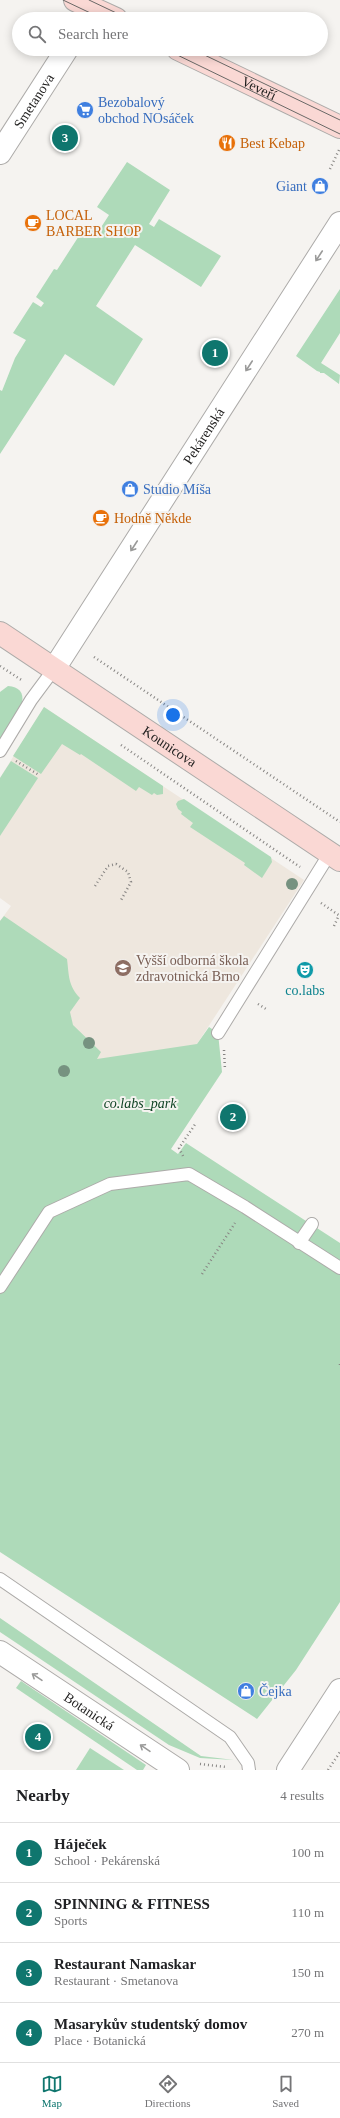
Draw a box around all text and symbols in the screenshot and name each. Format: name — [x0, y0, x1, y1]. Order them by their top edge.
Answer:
search box — [12, 12, 328, 56]
icon: search — [26, 23, 48, 45]
text: Search here — [58, 26, 128, 42]
street label: Smetanova — [11, 70, 58, 131]
street label: Veveří — [239, 74, 279, 103]
place label: Bezobalový obchod NOsáček — [98, 95, 194, 126]
supermarket icon: Bezobalový obchod NOsáček — [75, 100, 95, 120]
pin: 3 — [52, 123, 78, 153]
restaurant icon: Best Kebap — [217, 133, 237, 153]
place label: Best Kebap — [240, 136, 305, 151]
shop icon: Giant — [310, 176, 330, 196]
place label: Giant — [276, 179, 307, 194]
place label: LOCAL BARBER SHOP — [46, 208, 142, 239]
cafe icon: LOCAL BARBER SHOP — [23, 213, 43, 233]
one-way arrow — [315, 250, 323, 261]
pin: 1 — [202, 338, 228, 368]
one-way arrow — [245, 360, 253, 371]
street label: Pekárenská — [180, 405, 228, 467]
shop icon: Studio Míša — [120, 479, 140, 499]
place label: Studio Míša — [143, 482, 212, 497]
cafe icon: Hodně Někde — [91, 508, 111, 528]
place label: Hodně Někde — [114, 511, 191, 526]
one-way arrow — [129, 540, 137, 552]
your location — [163, 705, 183, 725]
street label: Kounicova — [140, 723, 200, 770]
place label: Vyšší odborná škola zdravotnická Brno — [136, 953, 250, 984]
school or university icon: Vyšší odborná škola zdravotnická Brno — [113, 958, 133, 978]
theatre icon: co.labs — [295, 960, 315, 980]
place label: co.labs — [285, 983, 325, 998]
park label: co.labs_park — [104, 1096, 177, 1111]
pin: 2 — [220, 1102, 246, 1132]
one-way arrow — [31, 1672, 42, 1681]
shop icon: Čejka — [236, 1681, 256, 1701]
place label: Čejka — [259, 1683, 292, 1699]
street label: Botanická — [61, 1690, 117, 1734]
pin: 4 — [25, 1722, 51, 1752]
one-way arrow — [139, 1744, 151, 1752]
text: Nearby — [16, 1786, 70, 1805]
text: 4 results — [280, 1788, 324, 1803]
text: Háječek — [54, 1836, 106, 1852]
text: 1 — [26, 1845, 32, 1860]
text: 100 m — [291, 1845, 324, 1860]
text: School · Pekárenská — [54, 1853, 160, 1868]
text: SPINNING & FITNESS — [54, 1896, 210, 1912]
text: 2 — [26, 1905, 32, 1920]
text: 110 m — [292, 1905, 324, 1920]
text: Sports — [54, 1913, 87, 1928]
text: Restaurant Namaskar — [54, 1956, 196, 1972]
text: 3 — [26, 1965, 32, 1980]
text: 150 m — [291, 1965, 324, 1980]
text: Restaurant · Smetanova — [54, 1973, 178, 1988]
text: Masarykův studentský domov — [54, 2016, 247, 2032]
text: 4 — [26, 2025, 32, 2040]
text: 270 m — [291, 2025, 324, 2040]
text: Place · Botanická — [54, 2033, 146, 2048]
tab: Map — [41, 2073, 63, 2109]
tab: Directions — [145, 2073, 190, 2109]
tab: Saved — [272, 2073, 299, 2109]

